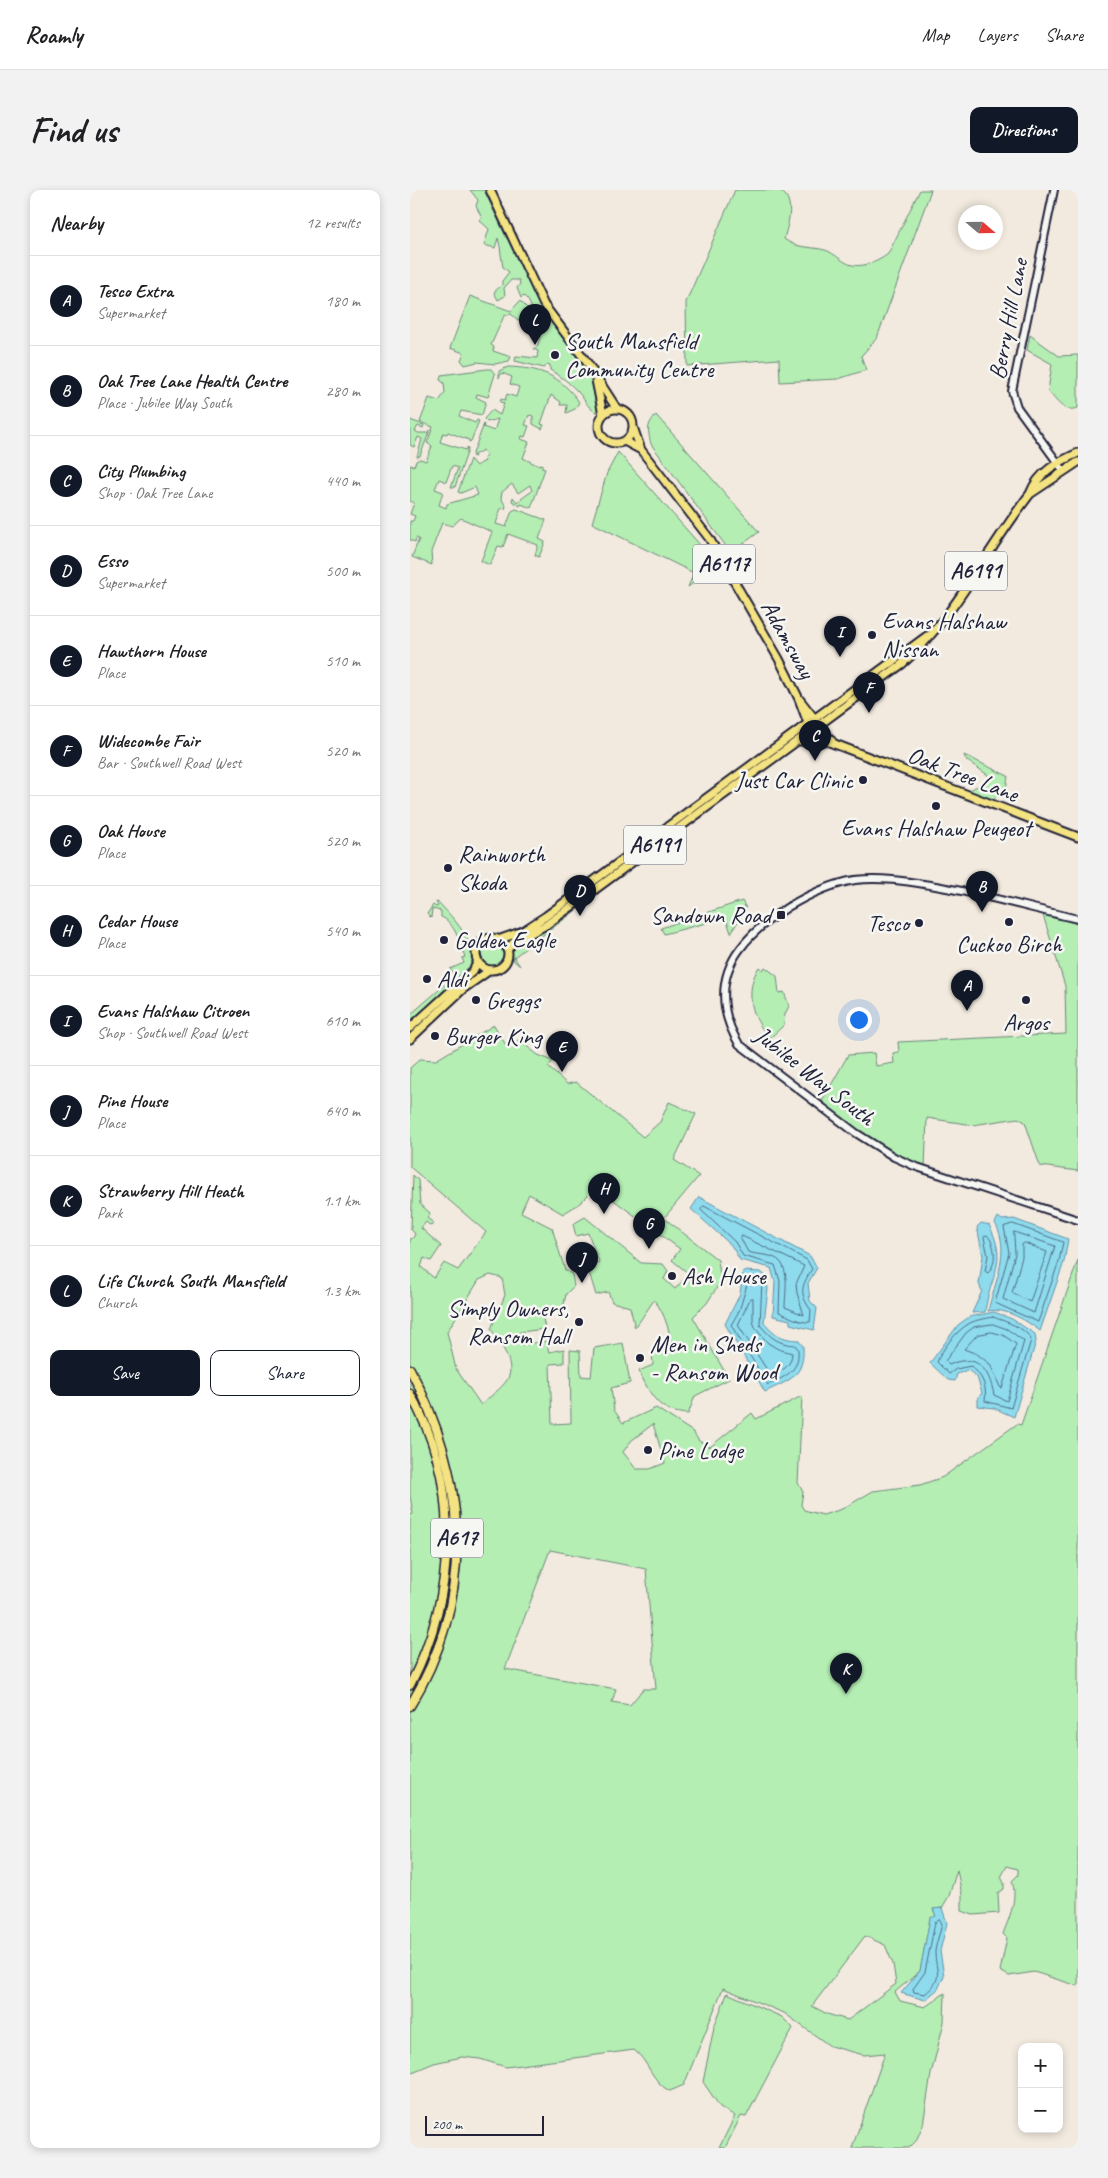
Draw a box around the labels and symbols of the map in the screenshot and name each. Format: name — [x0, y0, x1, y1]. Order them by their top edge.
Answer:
north arrow — [958, 205, 1003, 250]
street label: Berry Hill Lane — [982, 254, 1035, 382]
pin: L — [519, 304, 551, 345]
place label: South Mansfield Community Centre — [565, 326, 716, 384]
marker: South Mansfield Community Centre — [549, 349, 561, 361]
road number: A6117 — [693, 544, 755, 584]
road number: A6191 — [945, 552, 1007, 591]
street label: Adamsway — [754, 595, 823, 685]
place label: Evans Halshaw Nissan — [882, 606, 1008, 664]
pin: I — [824, 616, 856, 657]
marker: Evans Halshaw Nissan — [866, 629, 878, 641]
pin: F — [853, 672, 885, 713]
pin: C — [799, 720, 831, 761]
street label: Oak Tree Lane — [903, 739, 1025, 810]
place label: Just Car Clinic — [734, 765, 854, 795]
marker: Just Car Clinic — [857, 774, 869, 786]
marker: Evans Halshaw Peugeot — [930, 800, 942, 812]
place label: Evans Halshaw Peugeot — [841, 813, 1034, 843]
road number: A6191 — [624, 826, 686, 864]
place label: Rainworth Skoda — [458, 839, 546, 897]
marker: Rainworth Skoda — [442, 862, 454, 874]
pin: B — [966, 871, 998, 912]
pin: D — [564, 875, 596, 916]
place label: Sandown Road — [650, 900, 775, 930]
place label: Tesco — [867, 908, 912, 938]
marker: Sandown Road — [775, 909, 787, 921]
marker: Cuckoo Birch — [1003, 916, 1015, 928]
marker: Tesco — [913, 917, 925, 929]
place label: Golden Eagle — [454, 925, 557, 955]
place label: Cuckoo Birch — [956, 929, 1063, 959]
marker: Golden Eagle — [438, 934, 450, 946]
place label: Aldi — [437, 964, 470, 994]
pin: A — [951, 970, 983, 1011]
marker: Aldi — [421, 973, 433, 985]
place label: Greggs — [486, 985, 542, 1015]
marker: Greggs — [470, 994, 482, 1006]
marker: Argos — [1020, 994, 1032, 1006]
your location — [846, 1007, 872, 1033]
place label: Argos — [1003, 1007, 1051, 1037]
street label: Jubilee Way South — [748, 1019, 882, 1133]
place label: Burger King — [445, 1021, 544, 1051]
marker: Burger King — [429, 1030, 441, 1042]
pin: E — [546, 1031, 578, 1072]
pin: H — [588, 1173, 620, 1214]
pin: G — [633, 1208, 665, 1249]
pin: J — [566, 1242, 598, 1283]
place label: Ash House — [682, 1261, 768, 1291]
marker: Ash House — [666, 1270, 678, 1282]
place label: Simply Owners, Ransom Hall — [447, 1293, 573, 1351]
marker: Simply Owners, Ransom Hall — [573, 1316, 585, 1328]
place label: Men in Sheds - Ransom Wood — [650, 1329, 781, 1387]
marker: Men in Sheds - Ransom Wood — [634, 1352, 646, 1364]
place label: Pine Lodge — [658, 1435, 745, 1465]
marker: Pine Lodge — [642, 1444, 654, 1456]
road number: A617 — [431, 1519, 483, 1558]
pin: K — [830, 1653, 862, 1694]
scale bar — [425, 2113, 544, 2136]

